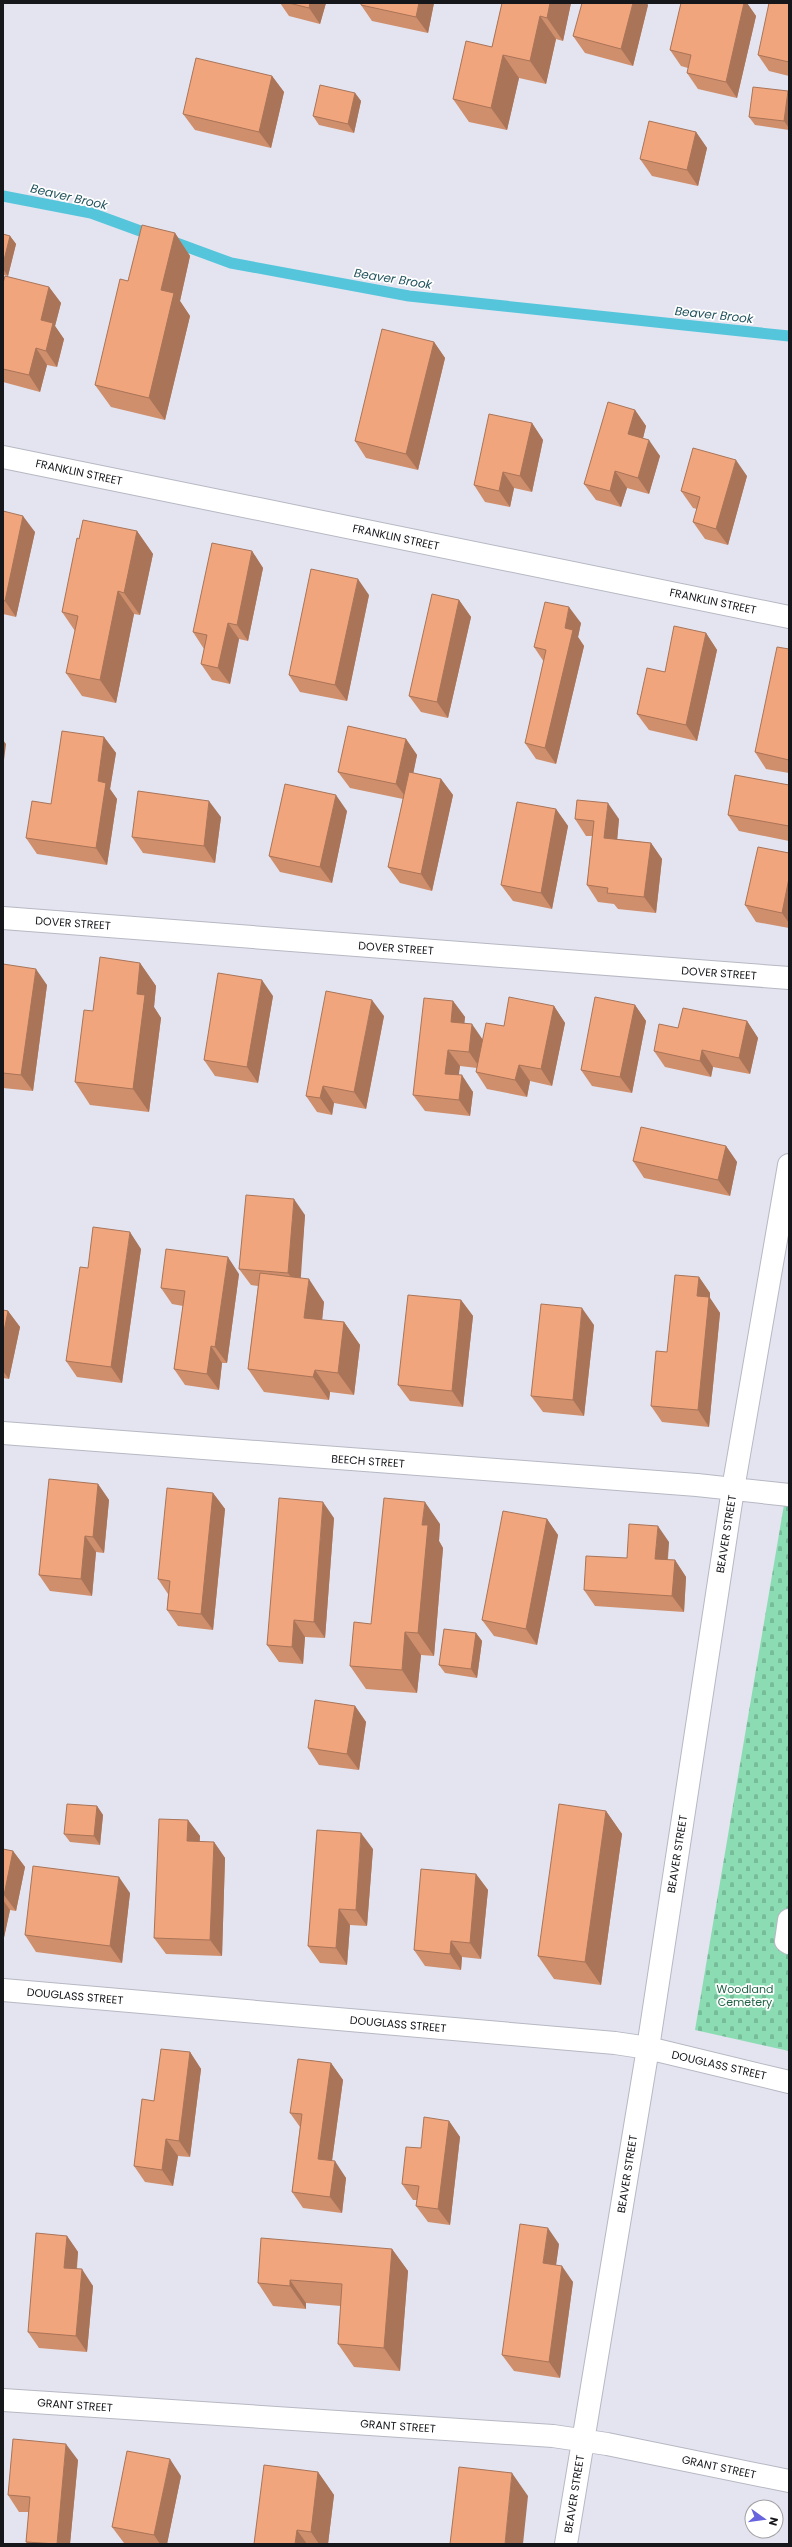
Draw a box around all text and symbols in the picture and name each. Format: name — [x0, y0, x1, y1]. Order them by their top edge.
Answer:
water label: Beaver Brook — [29, 179, 110, 214]
water label: Beaver Brook — [353, 264, 434, 293]
water label: Beaver Brook — [674, 302, 755, 327]
street label: FRANKLIN STREET — [34, 455, 124, 489]
street label: FRANKLIN STREET — [351, 520, 441, 554]
street label: FRANKLIN STREET — [668, 584, 758, 618]
street label: DOVER STREET — [35, 912, 111, 934]
street label: DOVER STREET — [358, 937, 434, 959]
street label: DOVER STREET — [681, 962, 757, 984]
street label: BEECH STREET — [331, 1450, 405, 1472]
street label: BEAVER STREET — [712, 1494, 740, 1574]
street label: BEAVER STREET — [663, 1814, 691, 1894]
park label: Woodland Cemetery — [717, 1981, 773, 2010]
street label: DOUGLASS STREET — [26, 1984, 124, 2008]
street label: DOUGLASS STREET — [349, 2012, 447, 2036]
street label: DOUGLASS STREET — [670, 2046, 768, 2084]
street label: BEAVER STREET — [613, 2134, 641, 2214]
street label: GRANT STREET — [37, 2394, 113, 2416]
street label: GRANT STREET — [360, 2415, 436, 2437]
street label: GRANT STREET — [680, 2451, 758, 2483]
street label: BEAVER STREET — [560, 2454, 588, 2534]
north arrow — [744, 2499, 784, 2539]
text: N — [765, 2515, 782, 2527]

